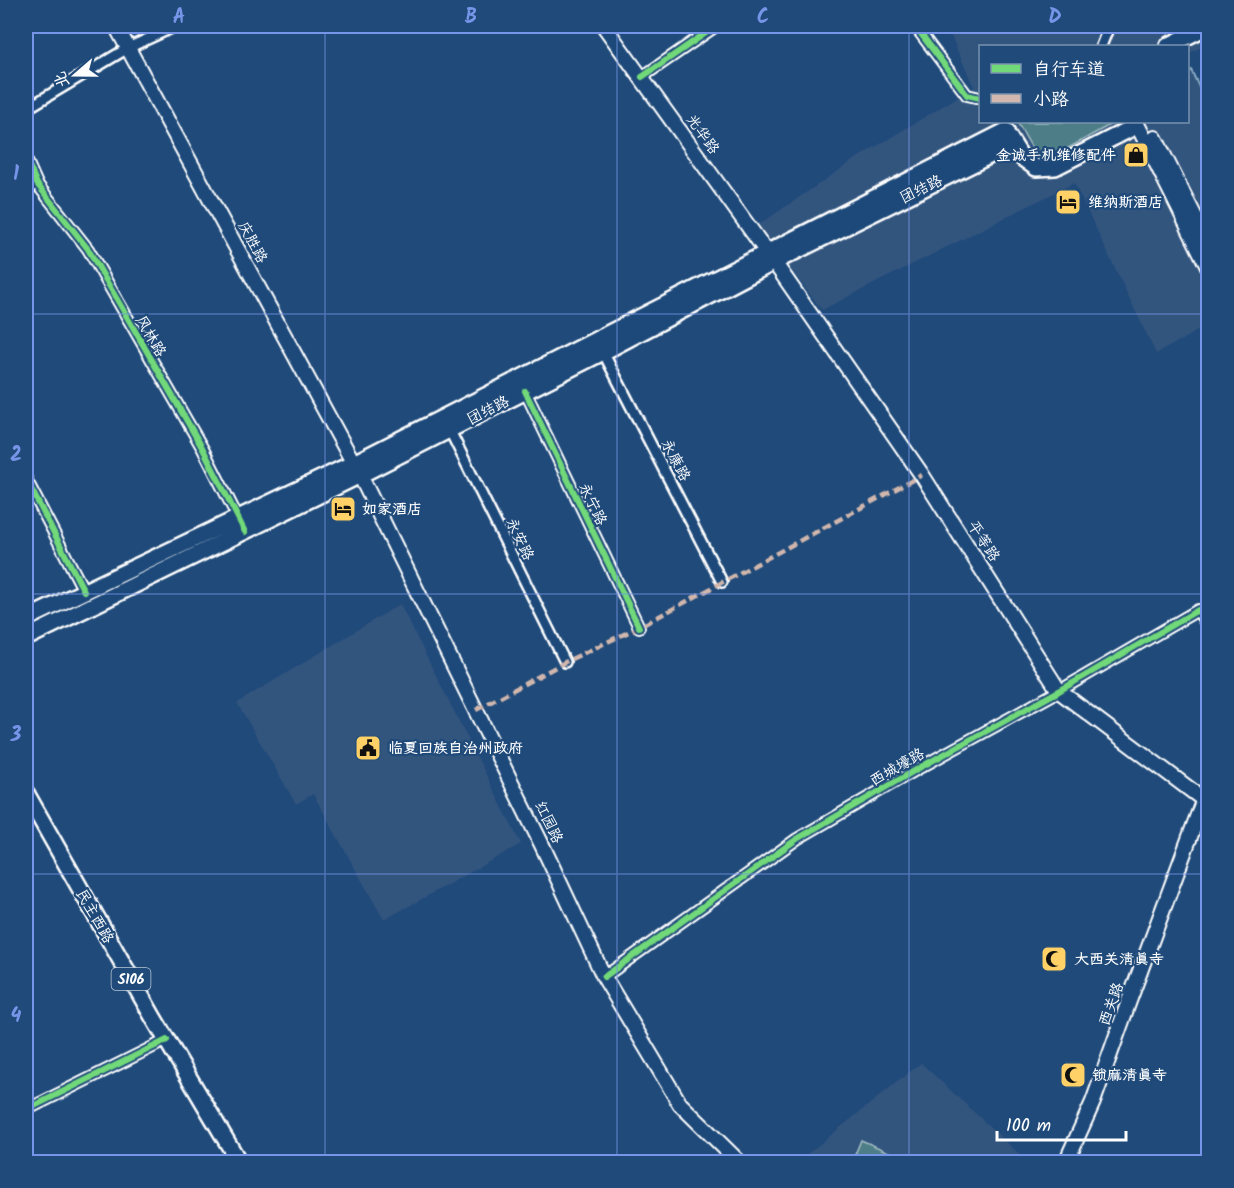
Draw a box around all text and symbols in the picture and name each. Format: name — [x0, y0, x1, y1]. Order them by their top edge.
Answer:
text: A — [173, 2, 185, 34]
text: B — [465, 2, 477, 34]
text: C — [757, 2, 769, 34]
text: D — [1048, 2, 1062, 34]
north arrow — [45, 45, 105, 105]
legend — [979, 45, 1189, 123]
text: 自行车道 — [1033, 56, 1105, 85]
text: 北 — [48, 68, 77, 91]
text: 小路 — [1033, 86, 1069, 115]
street label: 光华路 — [679, 109, 725, 160]
shop icon: 金诚手机维修配件 — [1121, 140, 1151, 170]
place label: 金诚手机维修配件 — [996, 144, 1116, 168]
text: 1 — [13, 159, 19, 191]
street label: 团结路 — [896, 169, 947, 211]
hotel icon: 维纳斯酒店 — [1053, 187, 1083, 217]
place label: 维纳斯酒店 — [1088, 191, 1163, 215]
street label: 庆胜路 — [231, 217, 273, 268]
street label: 风林路 — [128, 311, 172, 362]
street label: 团结路 — [463, 390, 514, 432]
street label: 永康路 — [654, 435, 696, 486]
text: 2 — [10, 440, 22, 472]
street label: 永宁路 — [571, 479, 613, 530]
hotel icon: 如家酒店 — [328, 494, 358, 524]
place label: 如家酒店 — [362, 498, 422, 522]
street label: 永安路 — [498, 514, 540, 565]
street label: 平等路 — [961, 516, 1005, 567]
text: 3 — [10, 720, 22, 752]
public building icon: 临夏回族自治州政府 — [353, 733, 383, 763]
place label: 临夏回族自治州政府 — [388, 737, 523, 761]
street label: 西城壕路 — [866, 742, 929, 793]
street label: 红园路 — [527, 797, 569, 848]
street label: 民主西路 — [69, 885, 120, 948]
mosque icon: 大西关清真寺 — [1039, 944, 1069, 974]
place label: 大西关清真寺 — [1074, 948, 1164, 972]
road number: S106 — [112, 968, 150, 990]
street label: 西关路 — [1093, 979, 1131, 1030]
text: 4 — [11, 1001, 22, 1033]
mosque icon: 锁麻清真寺 — [1058, 1060, 1088, 1090]
place label: 锁麻清真寺 — [1092, 1064, 1167, 1088]
scale bar — [997, 1104, 1126, 1142]
text: 100 m — [1006, 1112, 1051, 1141]

